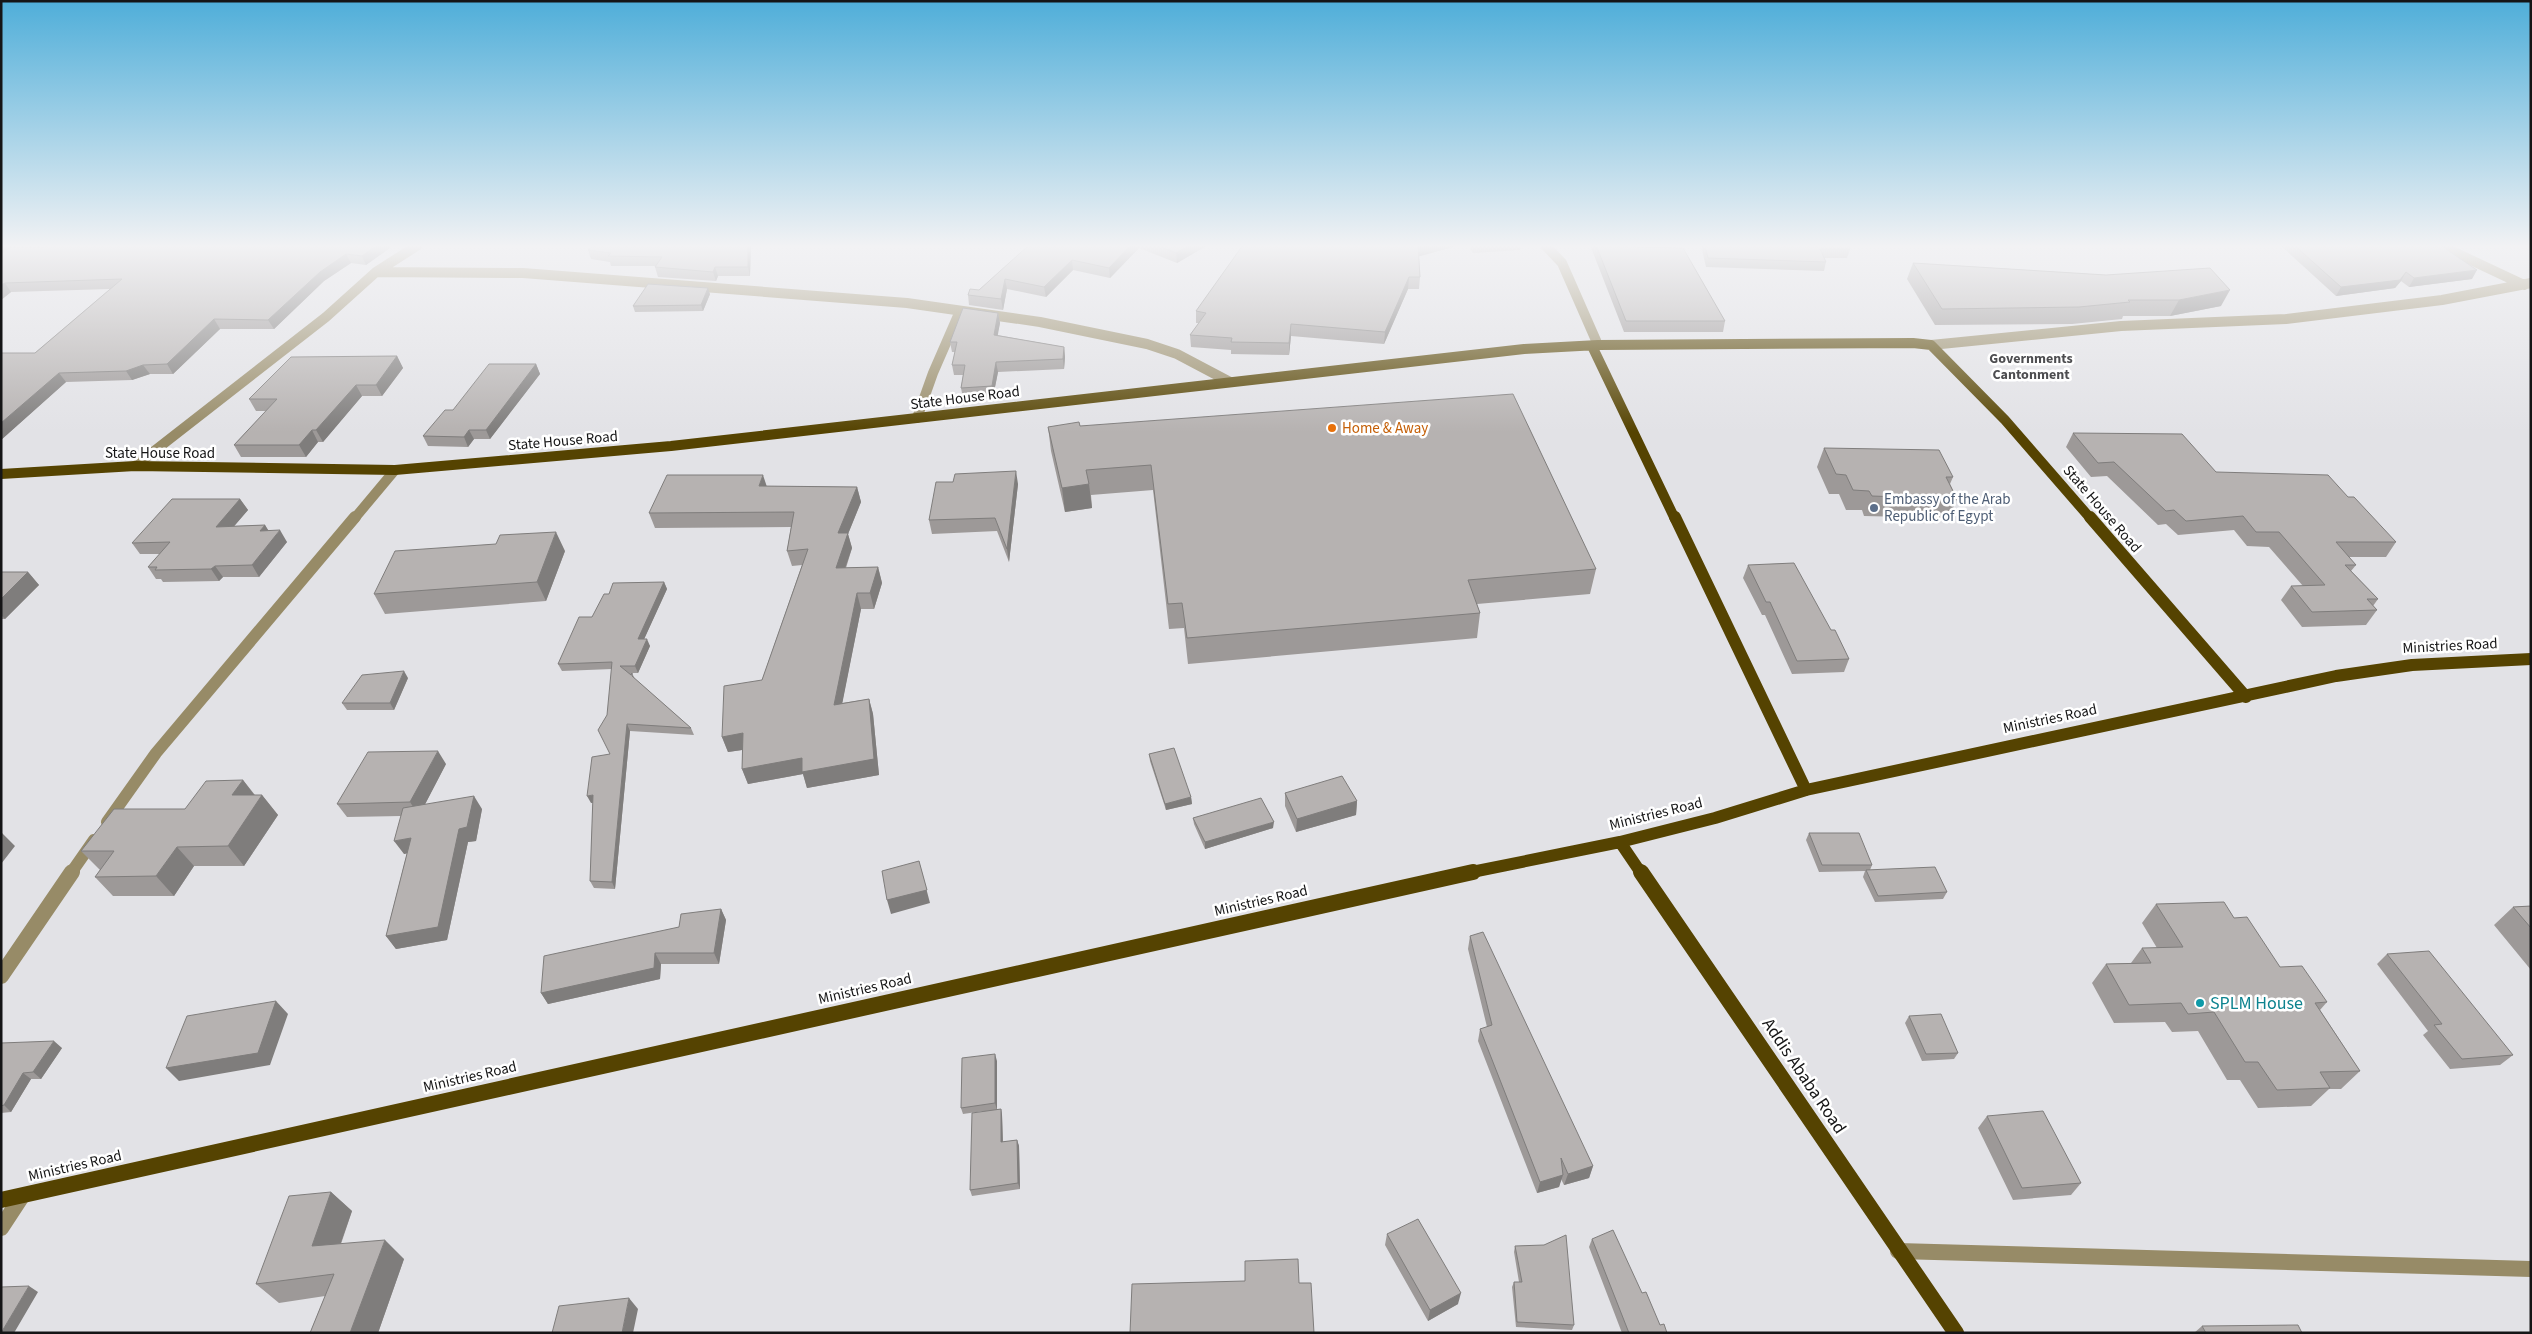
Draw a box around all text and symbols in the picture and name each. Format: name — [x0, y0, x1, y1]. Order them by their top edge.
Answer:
district label: Governments Cantonment — [1989, 349, 2073, 385]
street label: State House Road — [909, 381, 1021, 415]
place label: Home & Away — [1342, 418, 1428, 439]
marker: Home & Away — [1326, 422, 1338, 434]
street label: State House Road — [507, 426, 619, 456]
street label: State House Road — [105, 443, 215, 464]
street label: State House Road — [2058, 461, 2146, 557]
place label: Embassy of the Arab Republic of Egypt — [1884, 489, 2011, 527]
marker: Embassy of the Arab Republic of Egypt — [1868, 502, 1880, 514]
street label: Ministries Road — [2402, 633, 2498, 659]
street label: Ministries Road — [2001, 699, 2099, 739]
street label: Ministries Road — [1607, 792, 1705, 836]
street label: Ministries Road — [1212, 880, 1310, 922]
street label: Ministries Road — [816, 968, 914, 1010]
place label: SPLM House — [2210, 991, 2303, 1016]
marker: SPLM House — [2194, 997, 2206, 1009]
street label: Addis Ababa Road — [1756, 1013, 1852, 1139]
street label: Ministries Road — [421, 1056, 519, 1098]
street label: Ministries Road — [26, 1145, 124, 1187]

